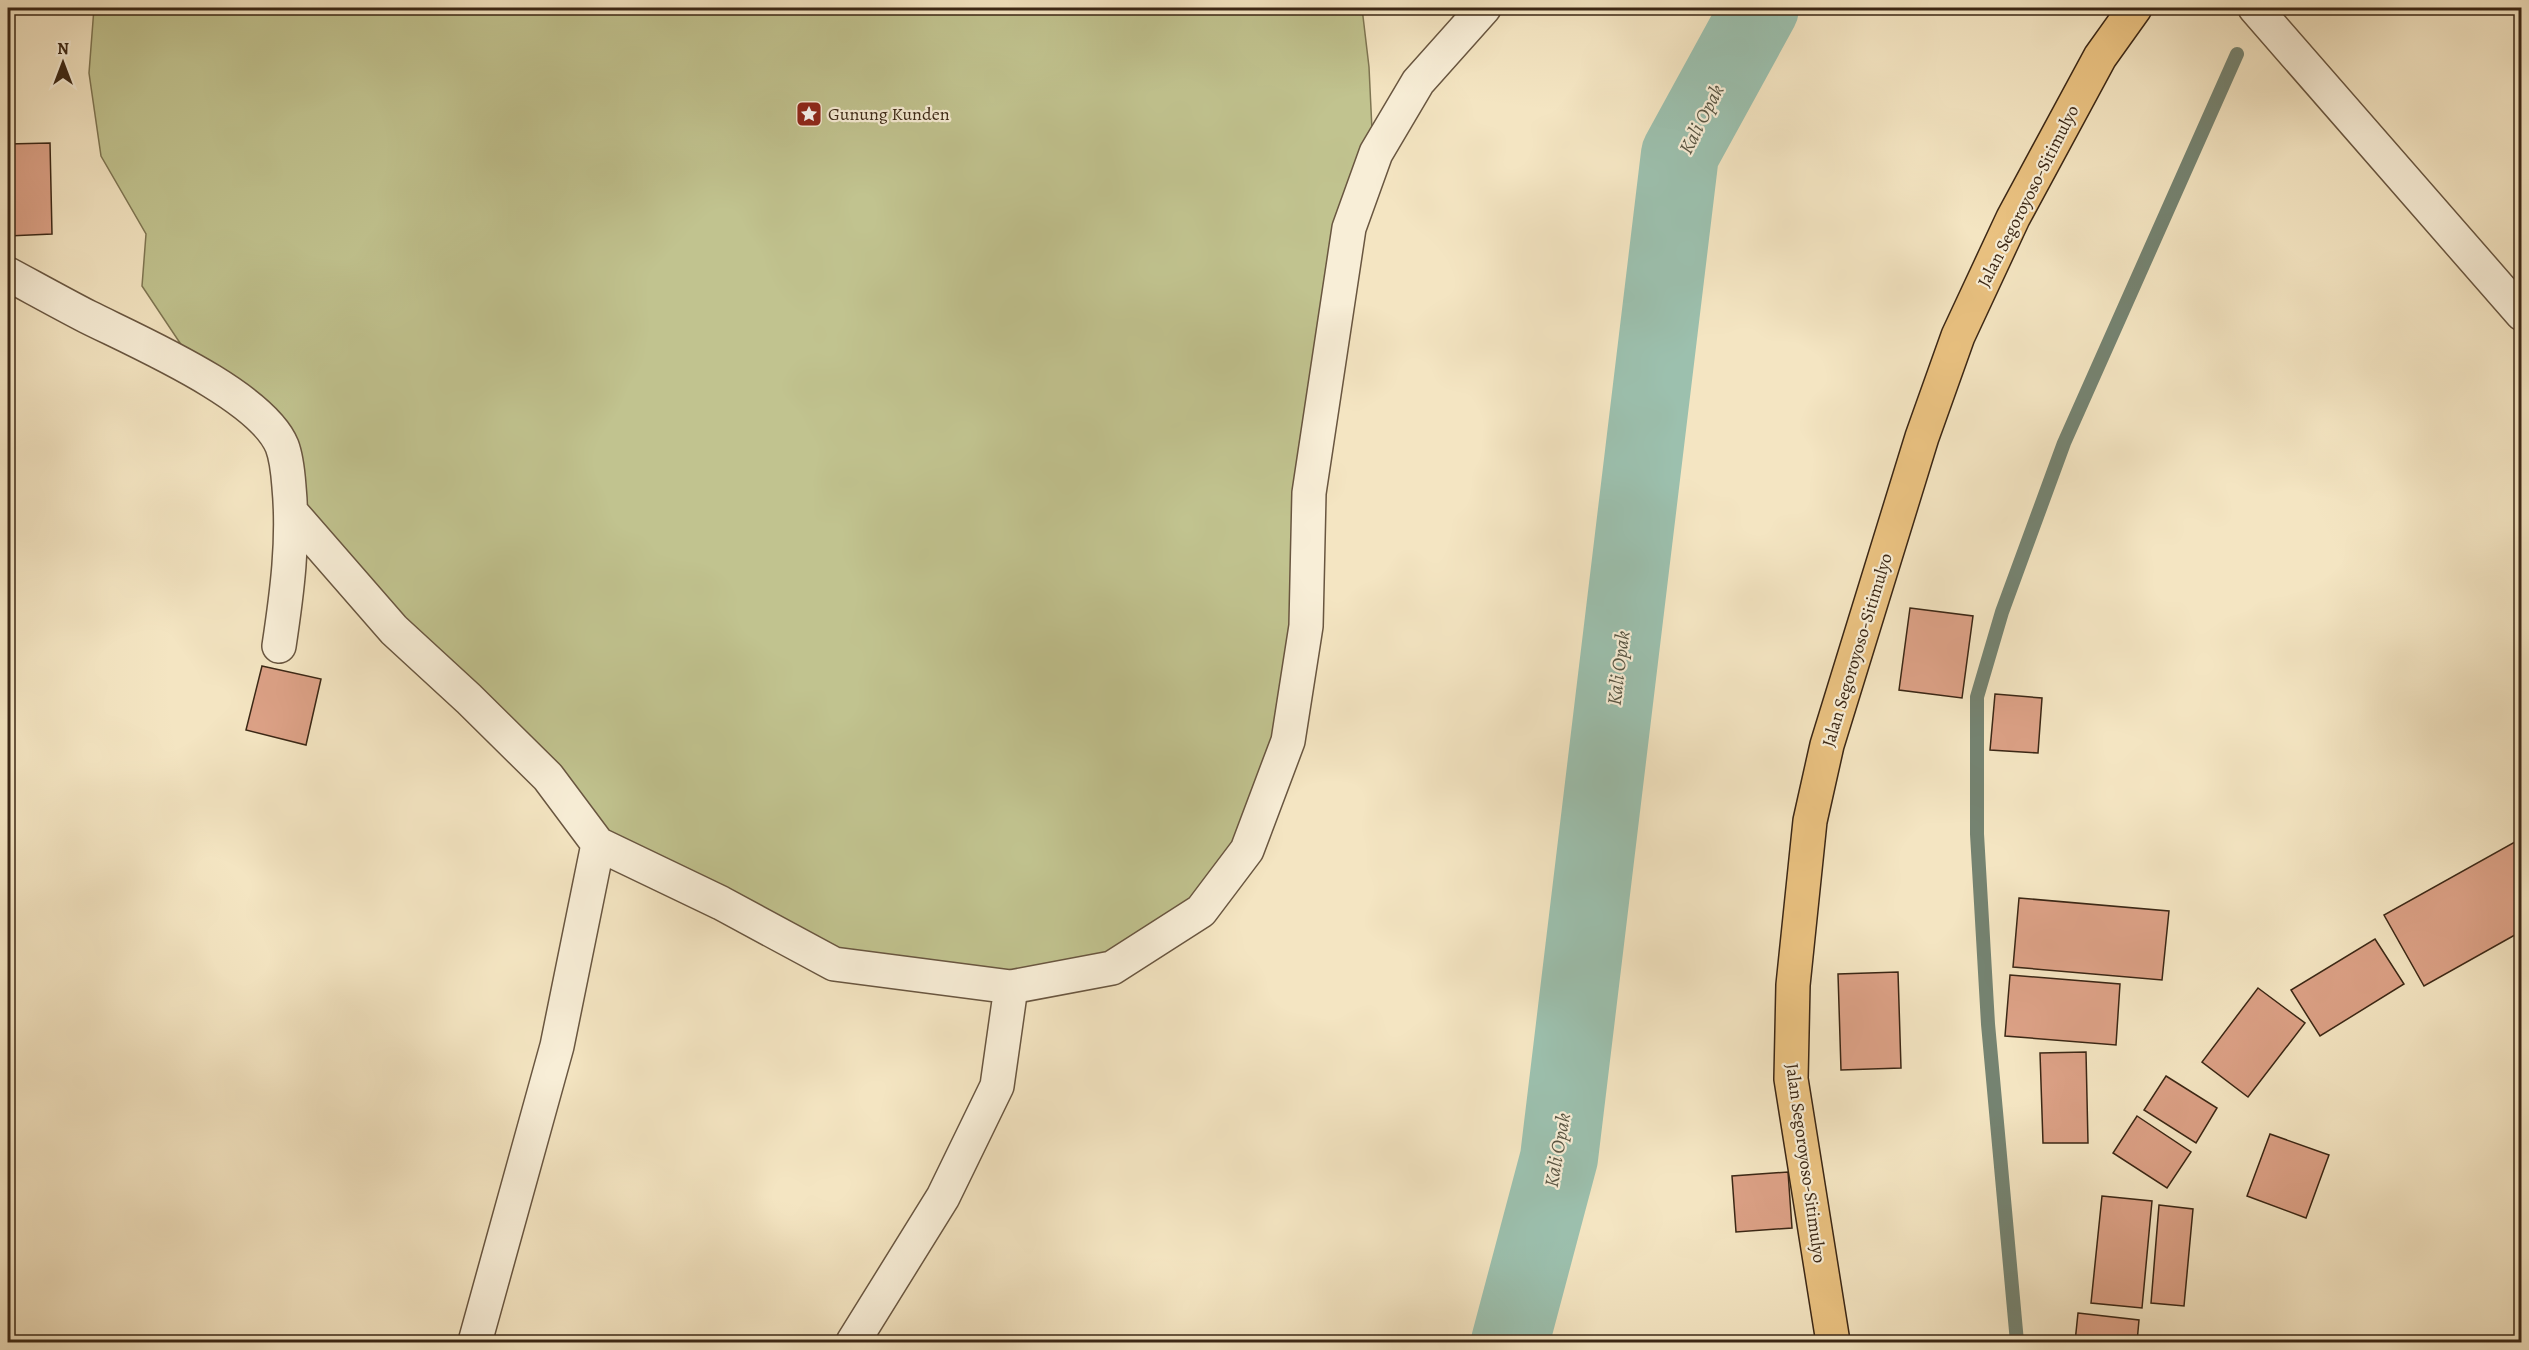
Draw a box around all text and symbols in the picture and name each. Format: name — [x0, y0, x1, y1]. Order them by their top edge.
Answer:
north arrow — [33, 33, 93, 93]
text: N — [57, 38, 69, 60]
water label: Kali Opak — [1672, 80, 1731, 159]
place icon: Gunung Kunden — [794, 99, 824, 129]
street label: Jalan Segoroyoso-Sitimulyo — [1972, 101, 2084, 291]
place label: Gunung Kunden — [828, 102, 950, 126]
street label: Jalan Segoroyoso-Sitimulyo — [1816, 550, 1898, 750]
water label: Kali Opak — [1601, 629, 1636, 707]
street label: Jalan Segoroyoso-Sitimulyo — [1780, 1062, 1832, 1264]
water label: Kali Opak — [1538, 1111, 1577, 1189]

